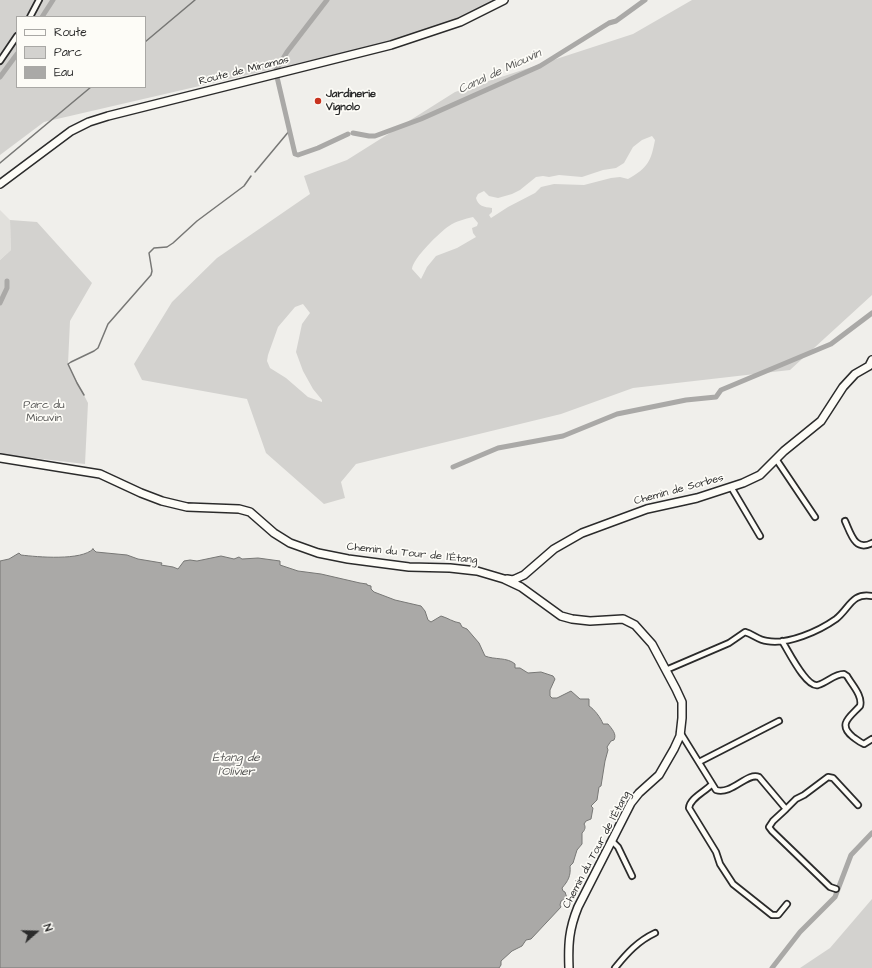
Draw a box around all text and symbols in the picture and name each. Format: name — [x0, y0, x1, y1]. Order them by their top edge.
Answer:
legend — [16, 16, 146, 88]
text: Route — [54, 24, 87, 41]
text: Parc — [54, 44, 82, 61]
water label: Canal de Miouvin — [456, 47, 544, 97]
street label: Route de Miramas — [198, 53, 290, 89]
text: Eau — [54, 64, 73, 81]
place label: Jardinerie Vignolo — [326, 88, 376, 114]
marker: Jardinerie Vignolo — [313, 96, 323, 106]
park label: Parc du Miouvin — [23, 399, 65, 425]
street label: Chemin de Sorbes — [633, 472, 725, 508]
street label: Chemin du Tour de l'Étang — [346, 541, 478, 567]
water label: Étang de l'Olivier — [212, 751, 260, 779]
street label: Chemin du Tour de l'Étang — [560, 789, 634, 911]
north arrow — [16, 912, 56, 952]
text: N — [40, 922, 56, 934]

